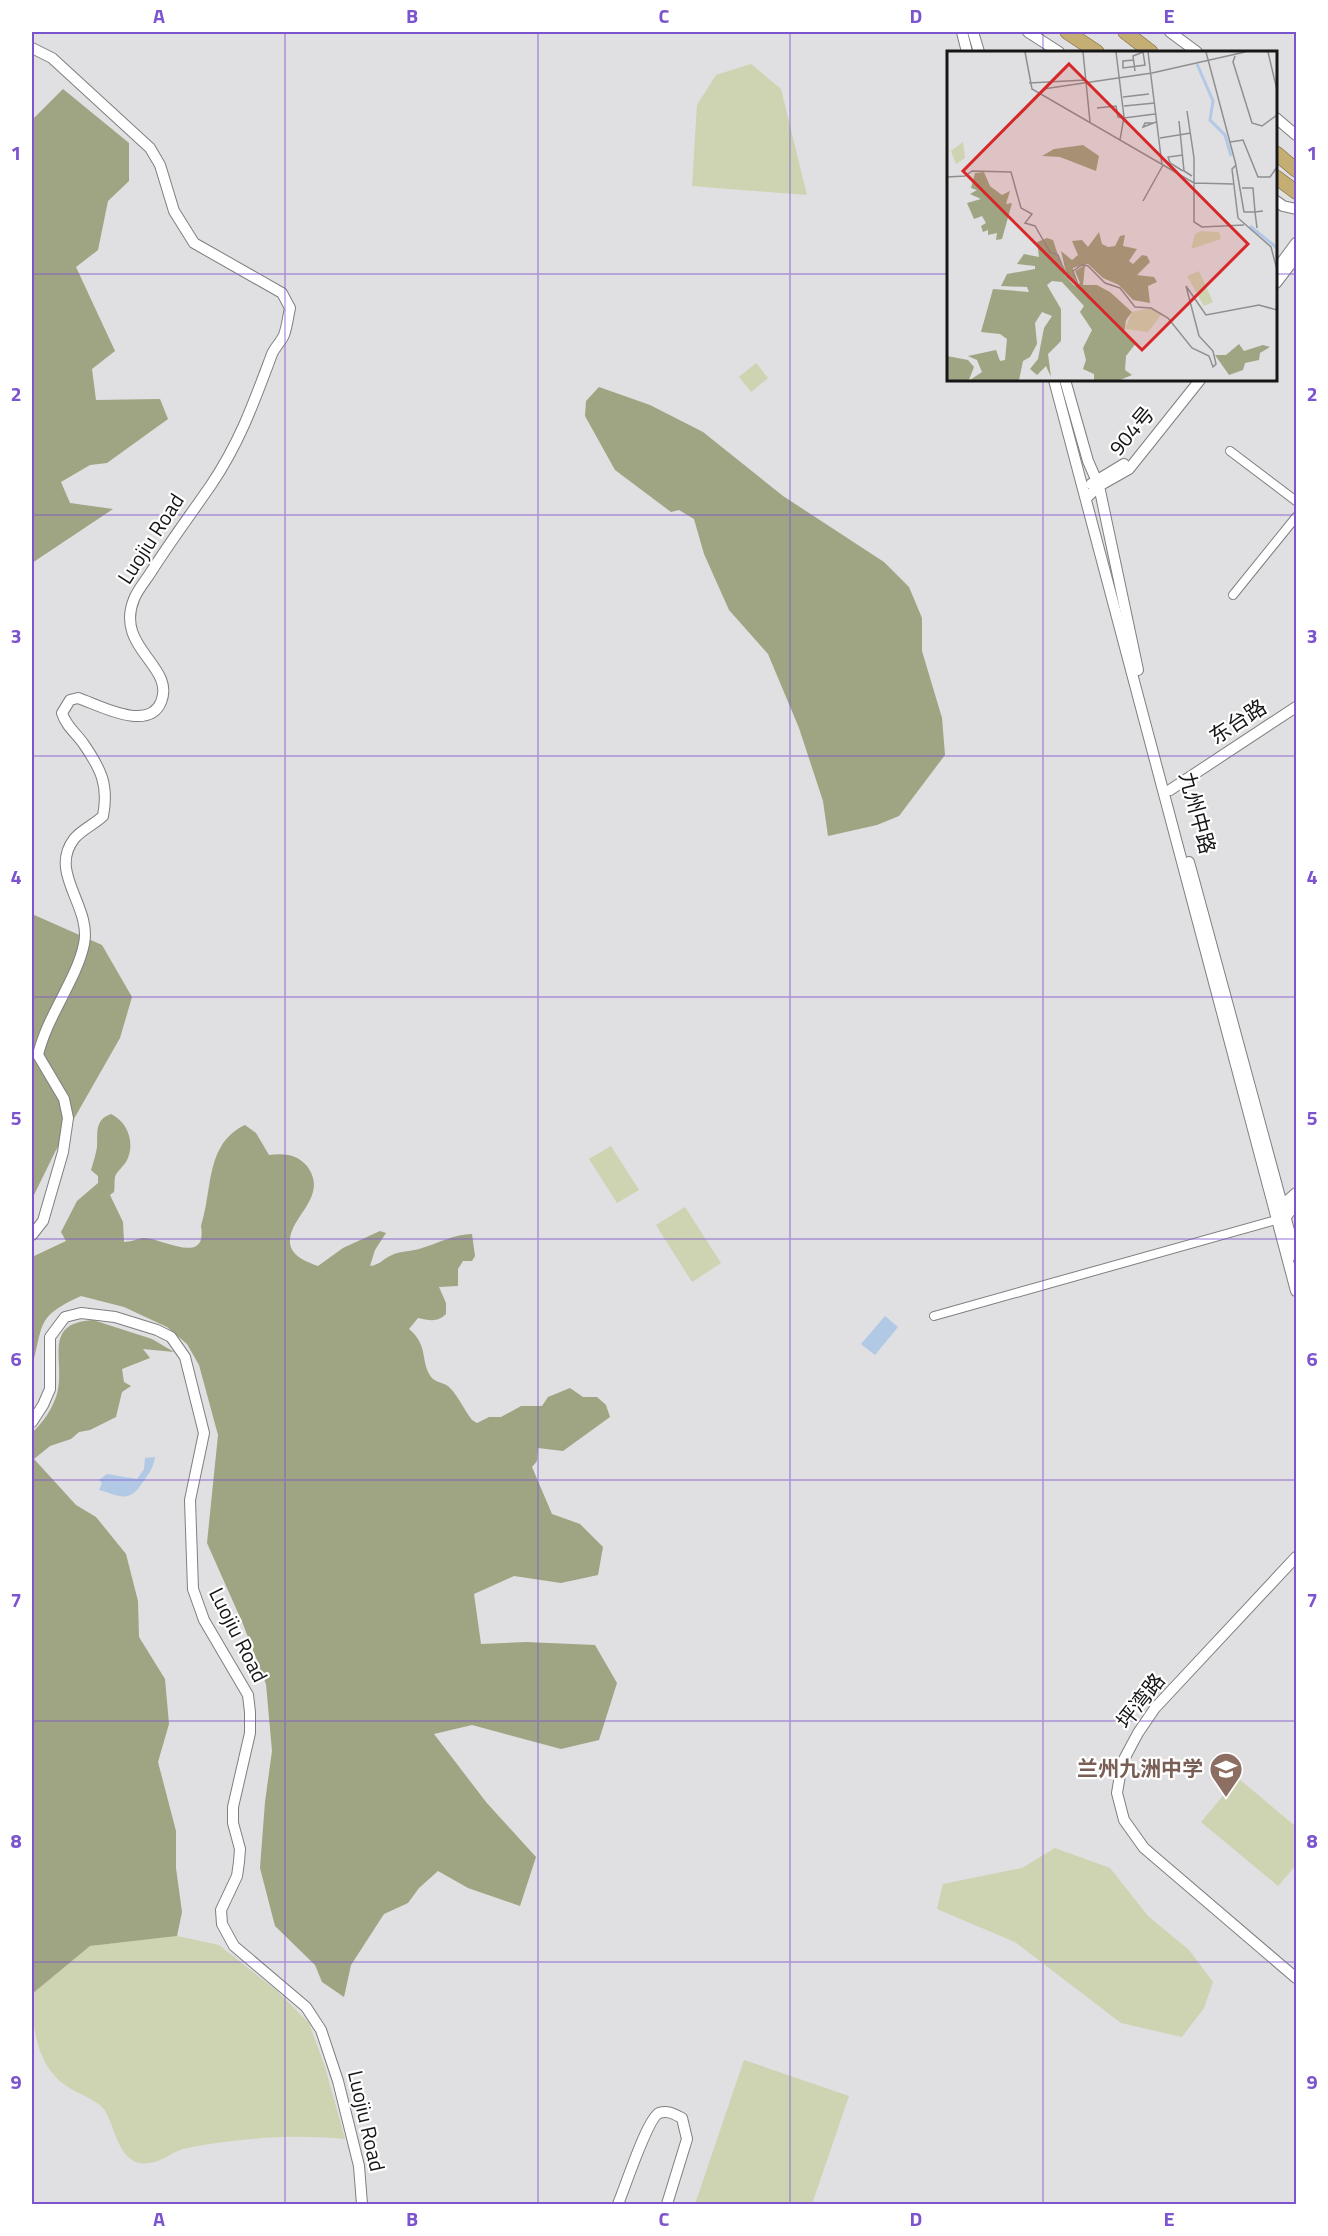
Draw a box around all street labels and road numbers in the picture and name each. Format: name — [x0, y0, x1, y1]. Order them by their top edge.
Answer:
street label: 904号 — [1101, 399, 1162, 462]
street label: Luojiu Road — [109, 487, 192, 590]
street label: 东台路 — [1202, 691, 1273, 752]
street label: 九州中路 — [1172, 768, 1224, 857]
street label: Luojiu Road — [201, 1582, 276, 1688]
street label: 坪湾路 — [1108, 1666, 1172, 1735]
street label: Luojiu Road — [340, 2067, 394, 2174]

